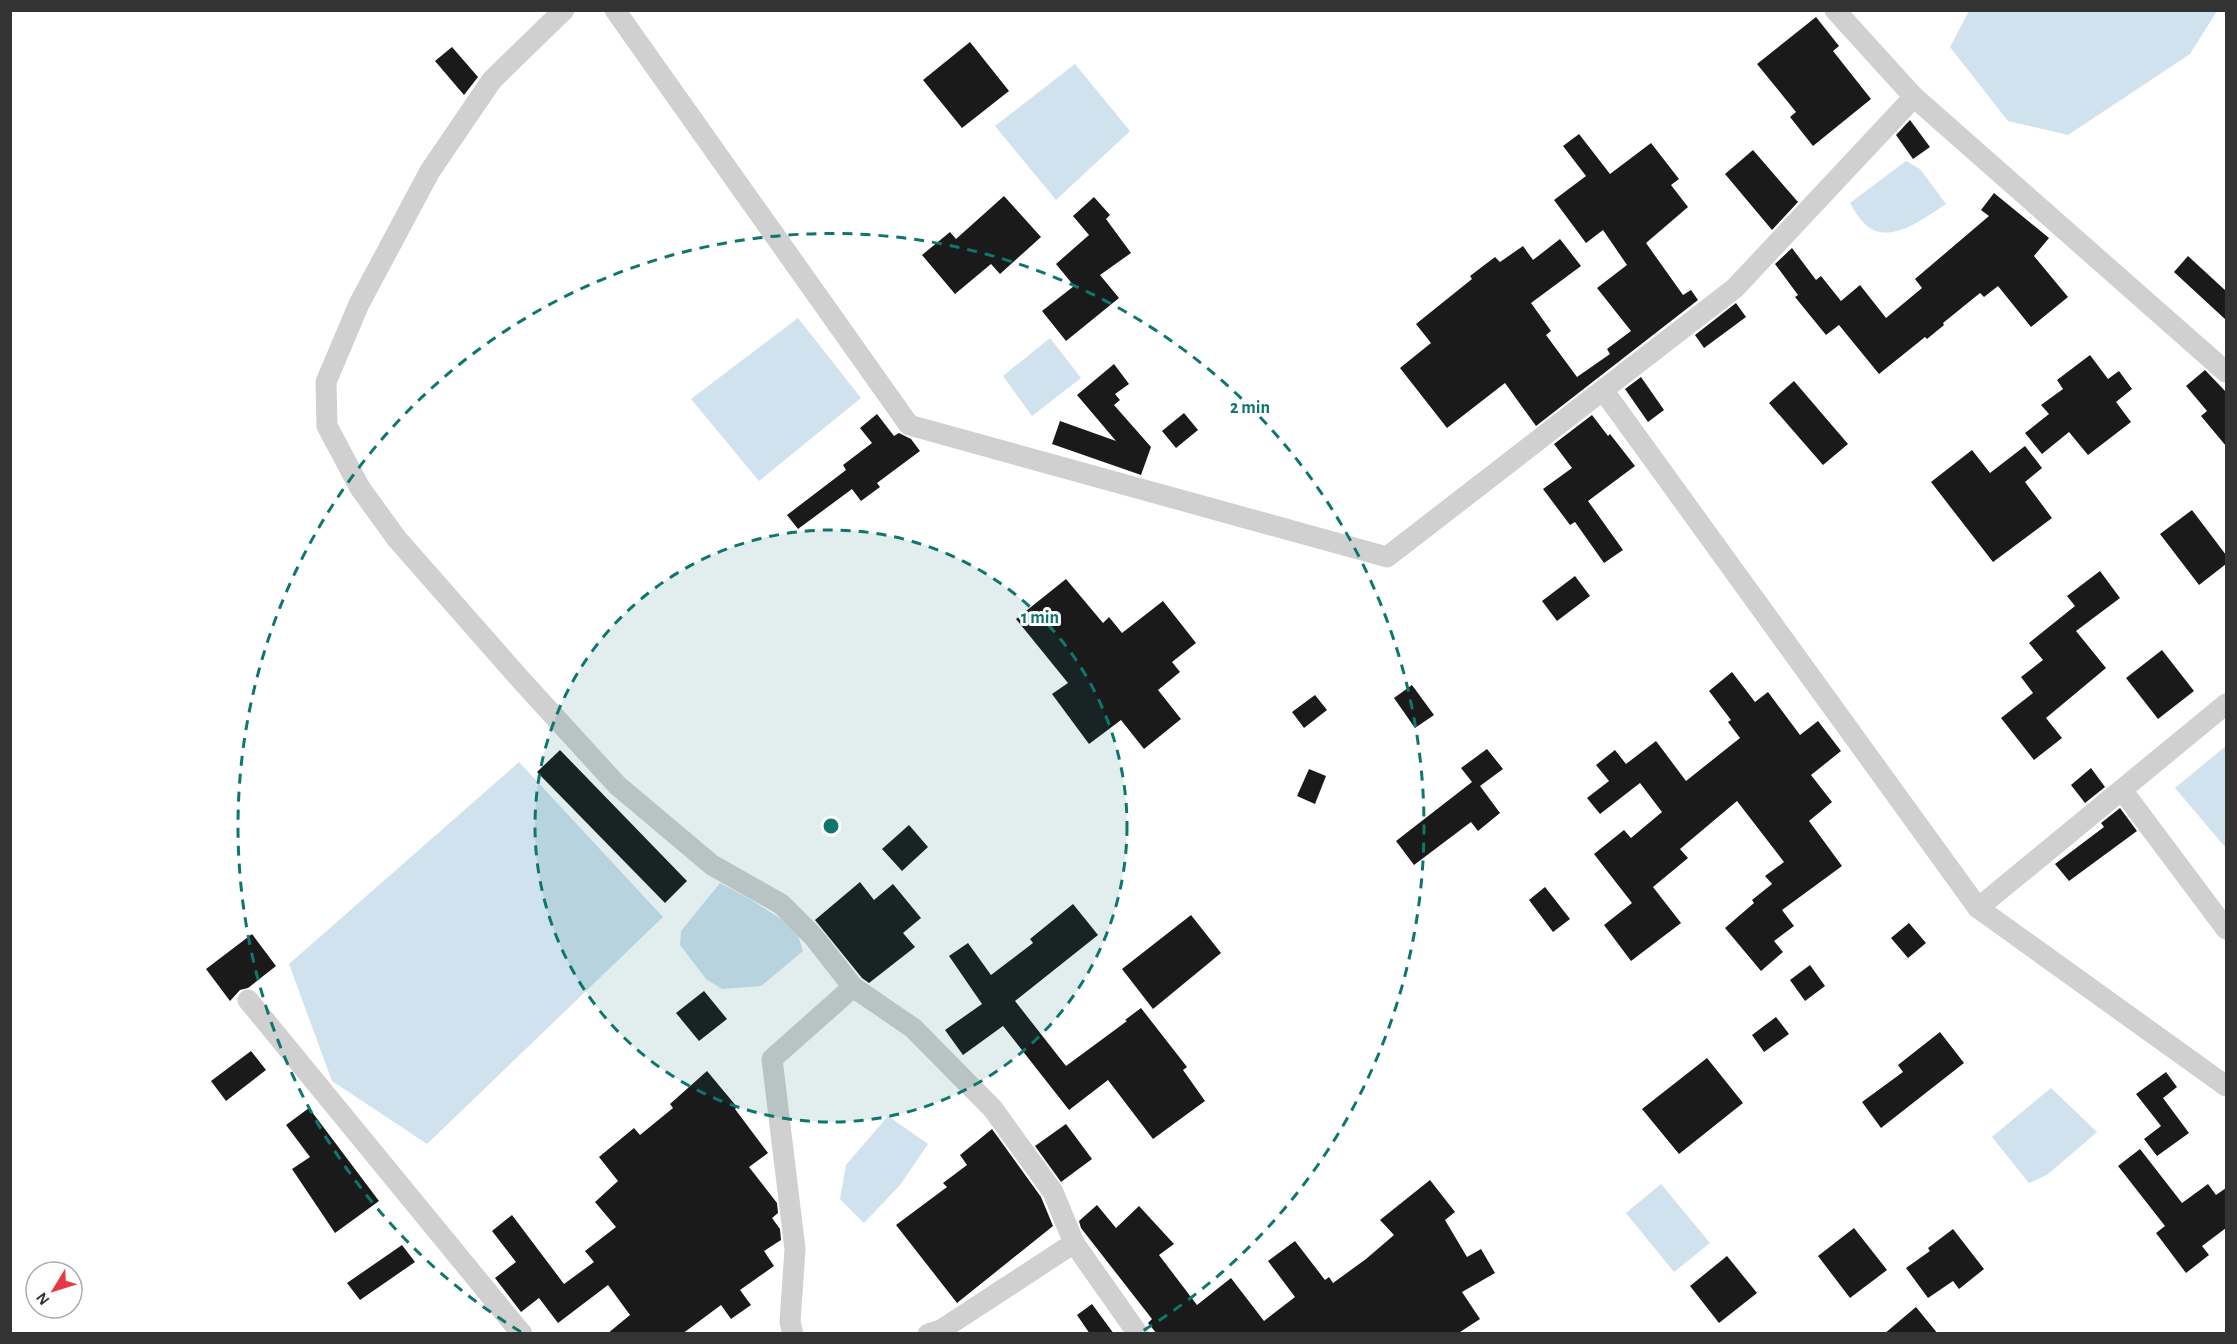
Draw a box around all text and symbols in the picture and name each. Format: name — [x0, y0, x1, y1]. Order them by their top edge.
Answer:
text: 2 min — [1230, 399, 1270, 417]
text: 1 min — [1021, 609, 1059, 627]
centre of rings — [821, 816, 841, 836]
north arrow — [24, 1260, 84, 1320]
text: N — [33, 1289, 53, 1308]

